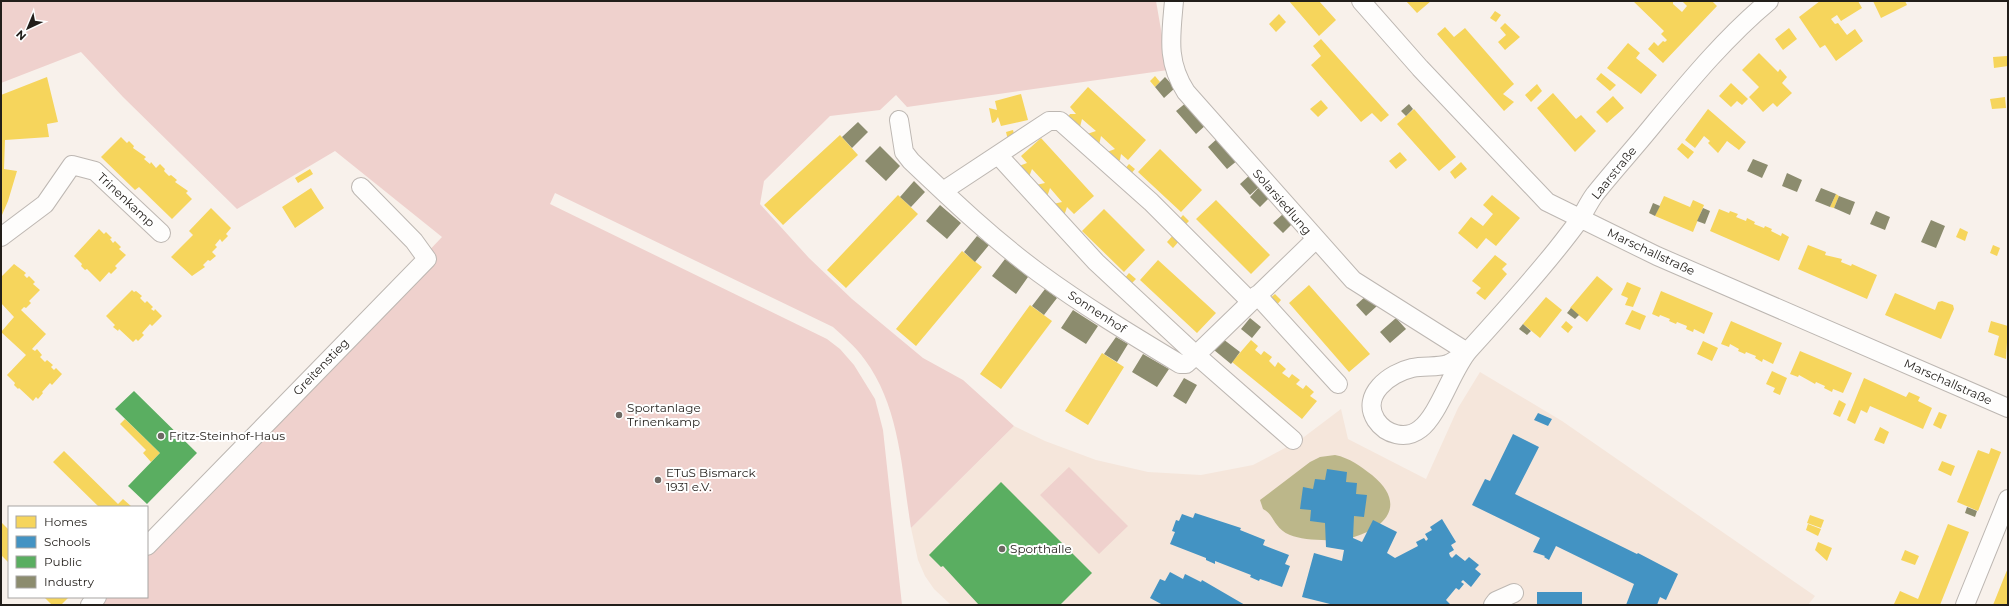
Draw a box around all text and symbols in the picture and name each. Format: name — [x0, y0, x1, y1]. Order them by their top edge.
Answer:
north arrow — [8, 8, 48, 48]
text: N — [13, 27, 29, 43]
street label: Laarstraße — [1588, 143, 1639, 202]
street label: Solarsiedlung — [1250, 166, 1315, 238]
street label: Trinenkamp — [94, 169, 158, 230]
street label: Marschallstraße — [1605, 225, 1697, 278]
street label: Sonnenhof — [1065, 287, 1130, 336]
street label: Greitenstieg — [290, 335, 352, 398]
street label: Marschallstraße — [1902, 355, 1995, 408]
place label: Sportanlage Trinenkamp — [627, 400, 701, 429]
marker: Sportanlage Trinenkamp — [614, 410, 624, 420]
place label: Fritz-Steinhof-Haus — [169, 428, 285, 443]
marker: Fritz-Steinhof-Haus — [156, 431, 166, 441]
place label: ETuS Bismarck 1931 e.V. — [666, 465, 756, 494]
marker: ETuS Bismarck 1931 e.V. — [653, 475, 663, 485]
legend — [8, 506, 148, 598]
text: Homes — [44, 514, 87, 529]
text: Schools — [44, 534, 90, 549]
place label: Sporthalle — [1010, 541, 1072, 556]
marker: Sporthalle — [997, 544, 1007, 554]
text: Public — [44, 554, 82, 569]
text: Industry — [44, 574, 94, 589]

